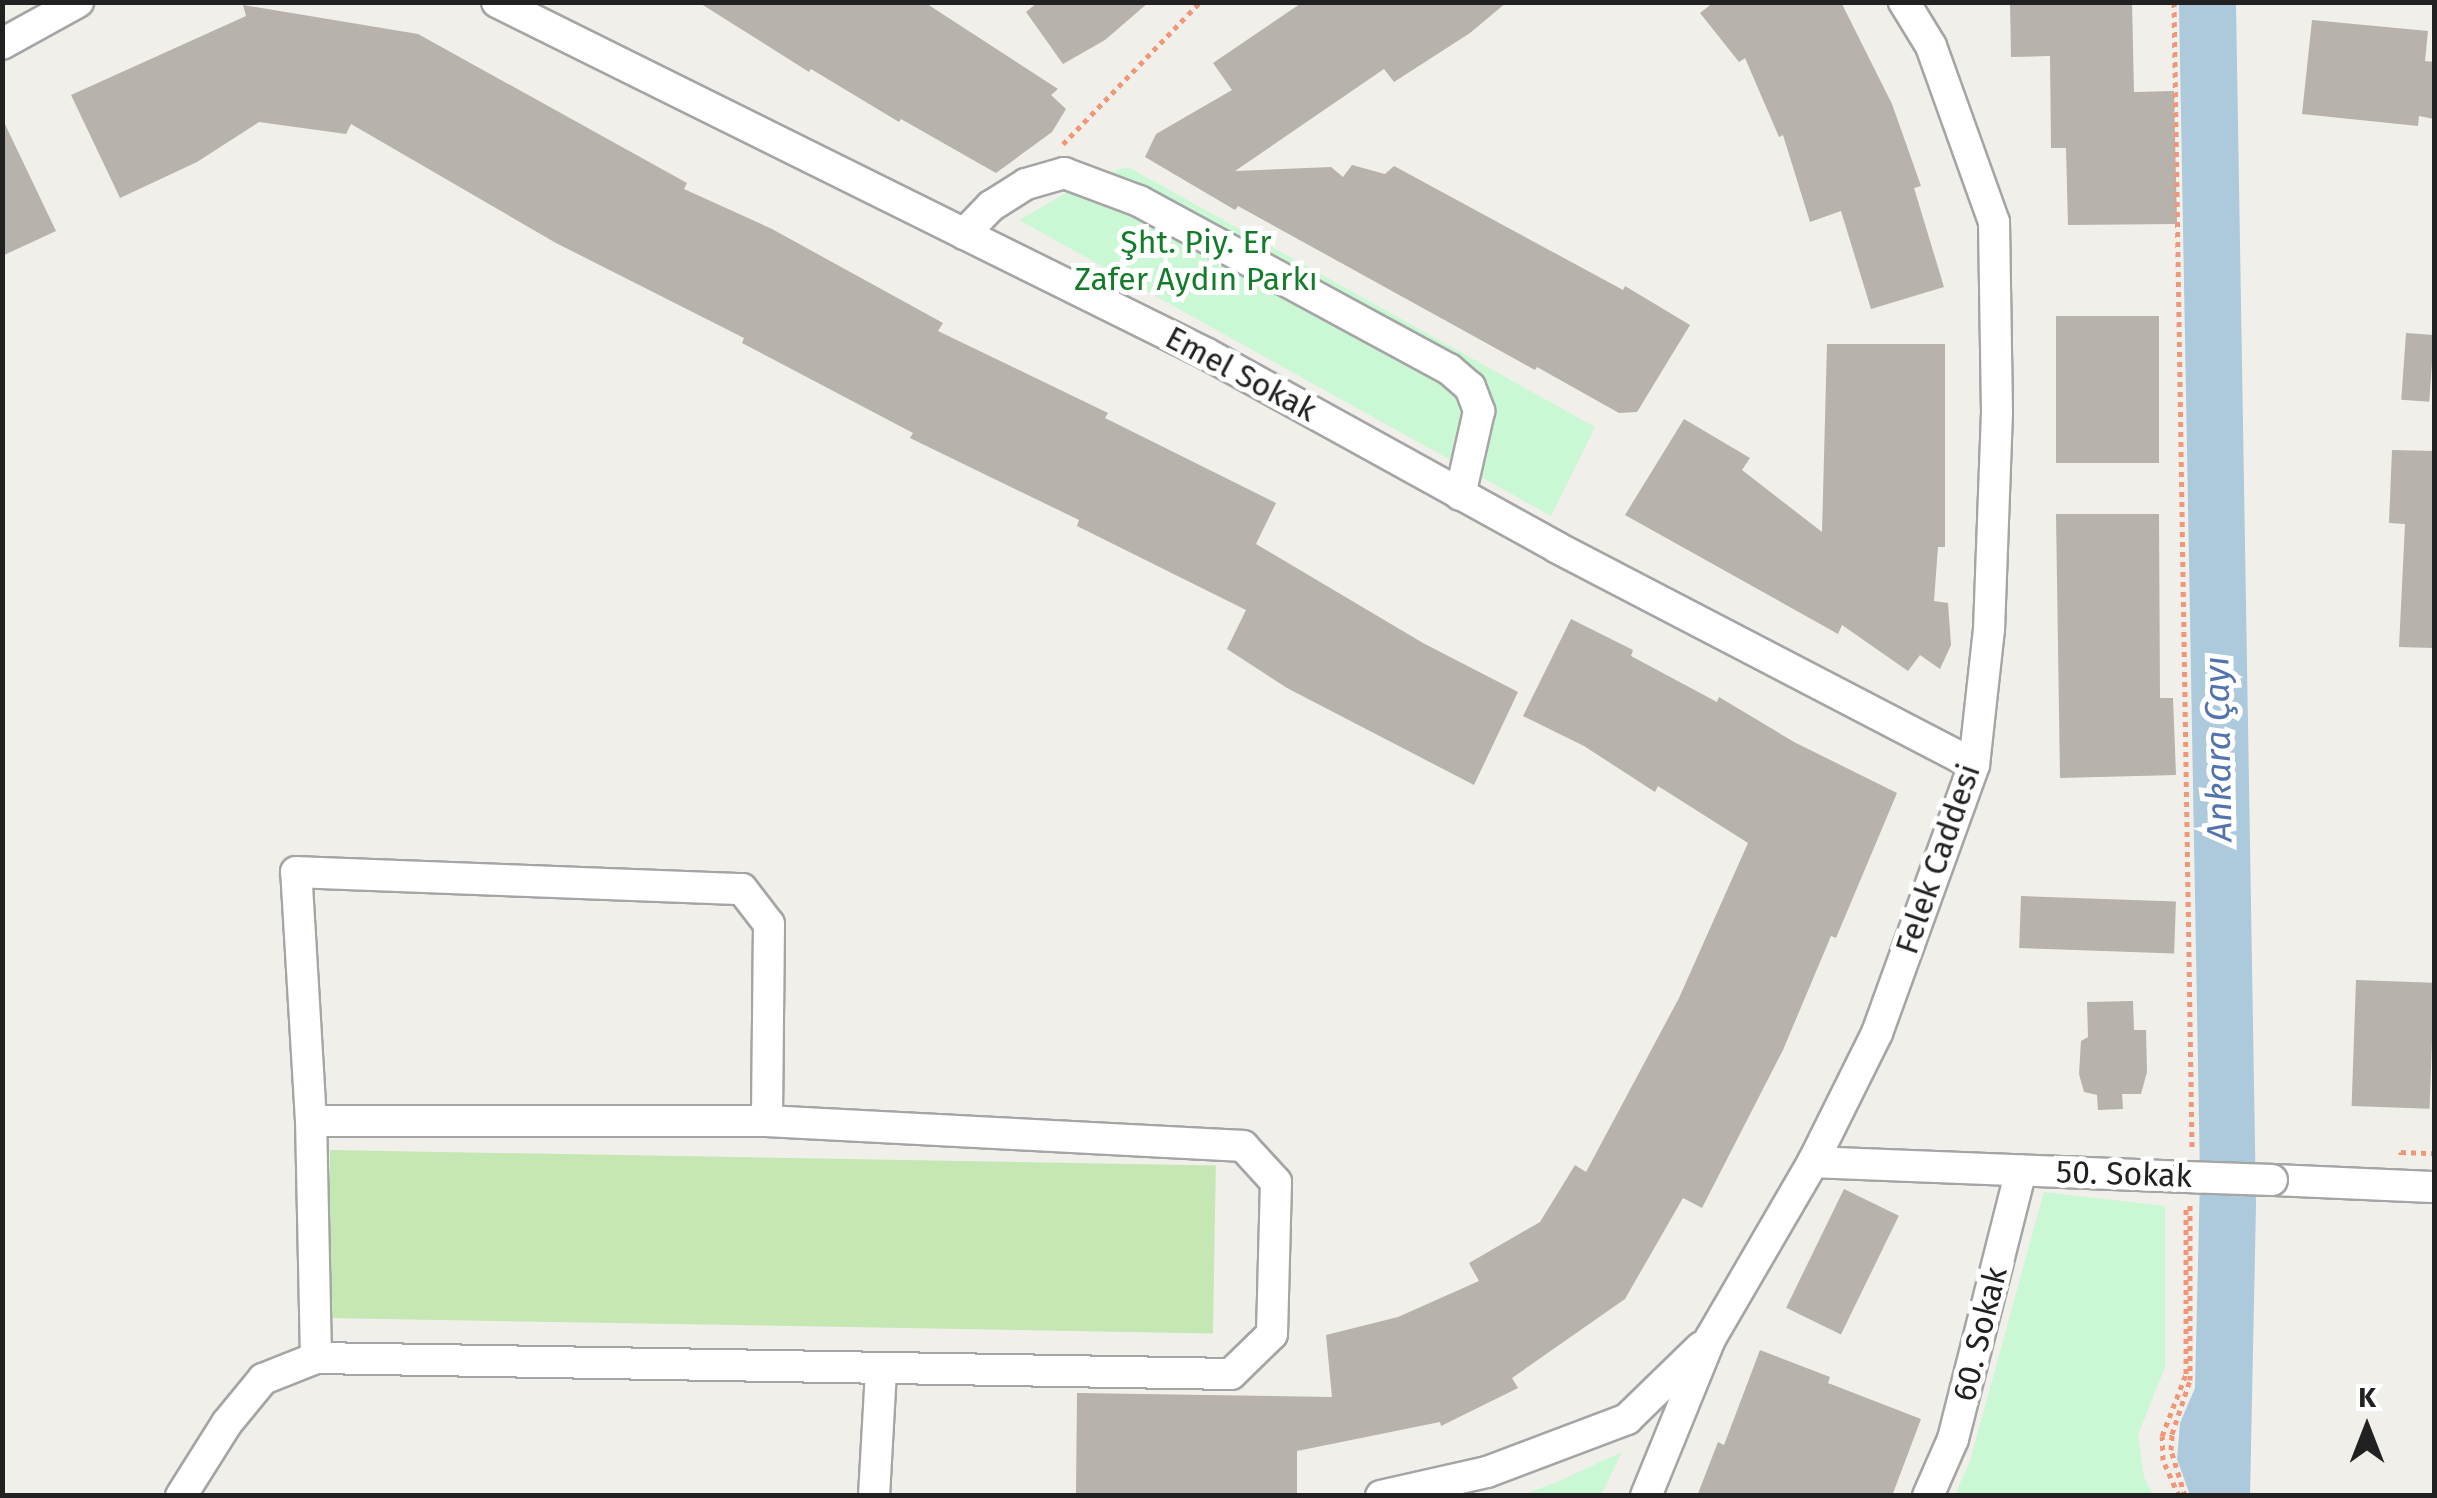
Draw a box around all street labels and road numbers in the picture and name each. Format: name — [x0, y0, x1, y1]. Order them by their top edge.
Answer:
street label: Emel Sokak — [1159, 318, 1323, 430]
street label: Felek Caddesi — [1888, 759, 1988, 959]
street label: 50. Sokak — [2055, 1152, 2193, 1196]
street label: 60. Sokak — [1945, 1263, 2015, 1405]

